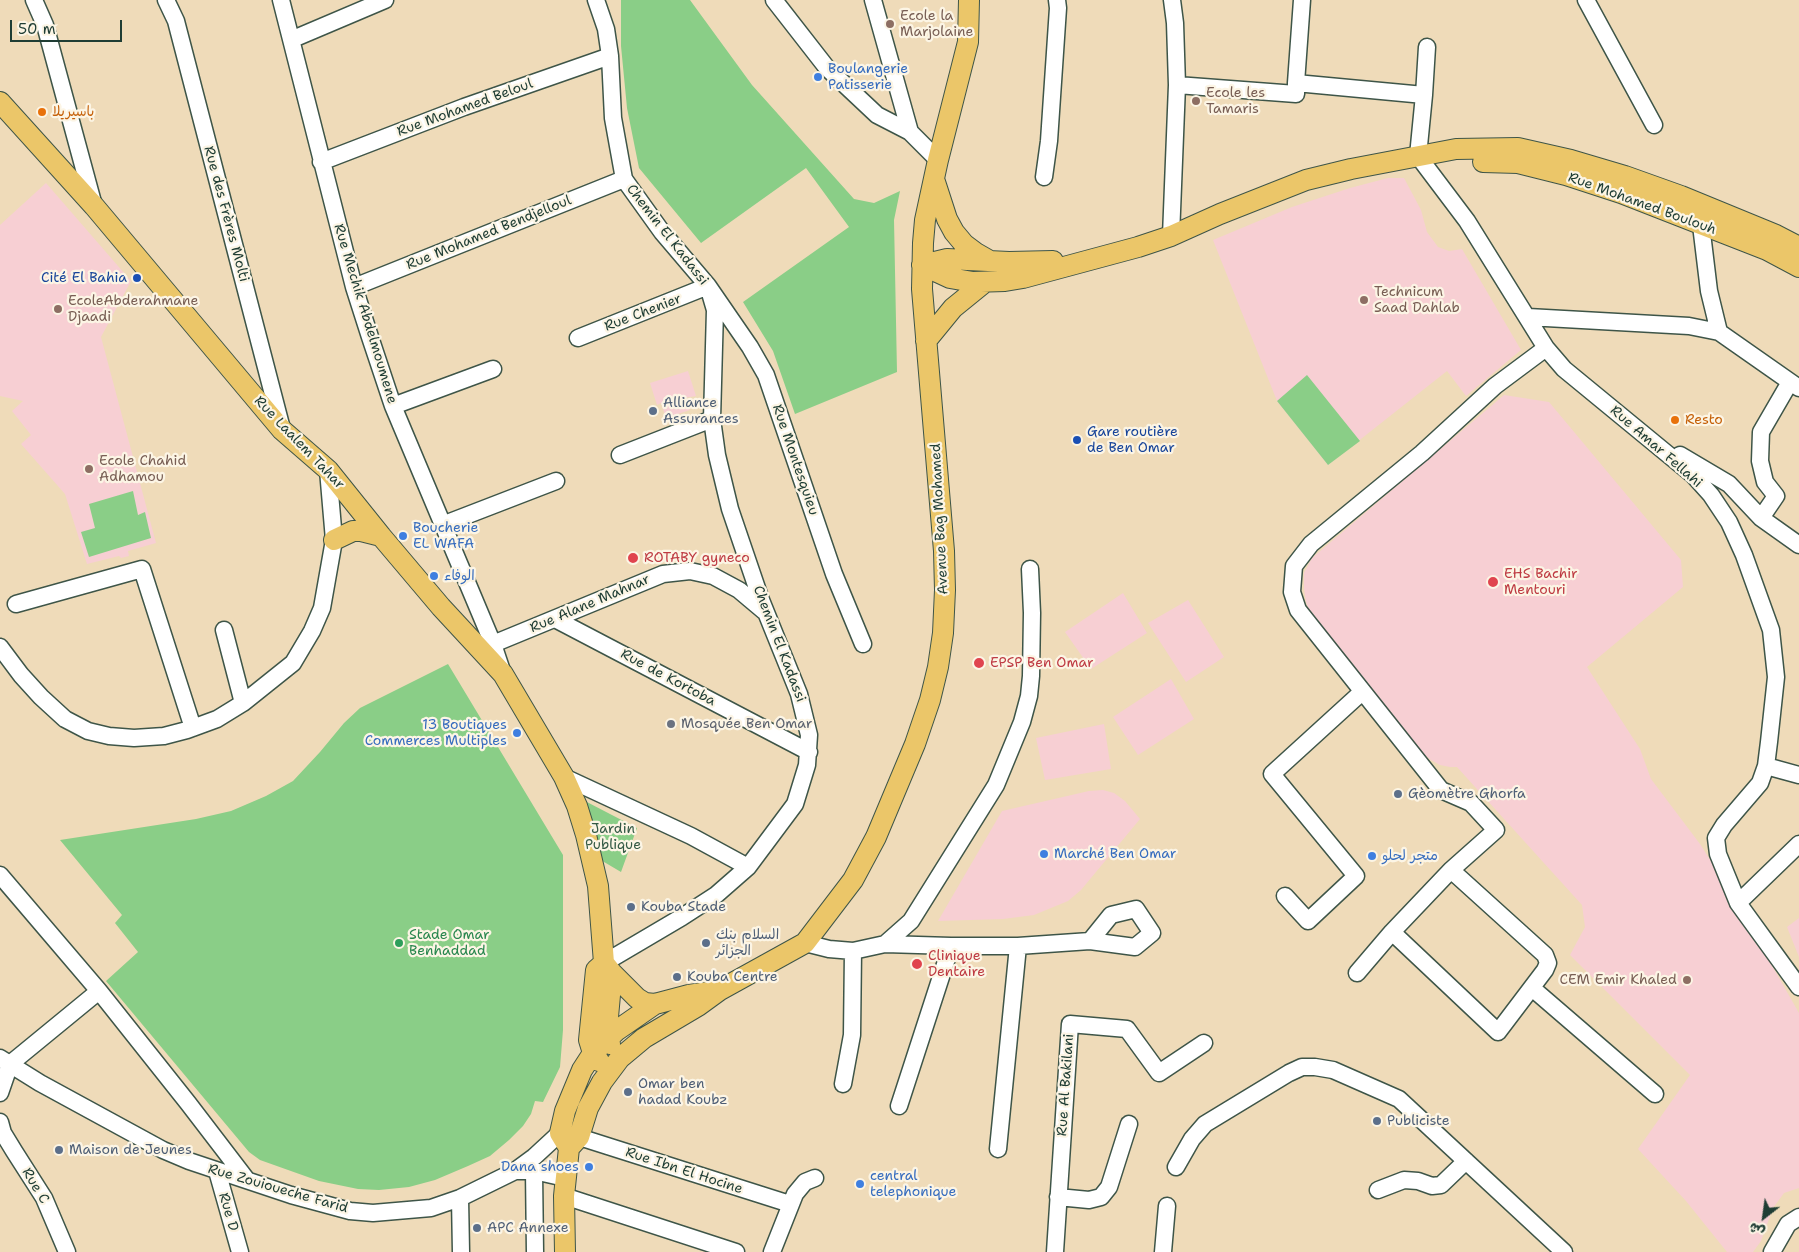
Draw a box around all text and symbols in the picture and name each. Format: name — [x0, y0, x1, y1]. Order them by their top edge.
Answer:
place label: Ecole la Marjolaine — [900, 8, 973, 40]
scale bar — [12, 10, 125, 42]
marker: Ecole la Marjolaine — [884, 18, 896, 30]
text: 50 m — [18, 19, 56, 39]
place label: Boulangerie Patisserie — [828, 61, 908, 94]
marker: Boulangerie Patisserie — [812, 71, 824, 83]
street label: Rue Mohamed Beloul — [395, 76, 535, 140]
place label: Ecole les Tamaris — [1206, 85, 1265, 118]
marker: Ecole les Tamaris — [1190, 95, 1202, 107]
place label: باسيريلا — [52, 104, 94, 120]
marker: باسيريلا — [36, 106, 48, 118]
street label: Rue des Frères Molti — [200, 144, 252, 284]
street label: Rue Mohamed Boulouh — [1566, 169, 1718, 239]
street label: Chemin El Kadassi — [622, 181, 712, 289]
street label: Rue Mohamed Bendjelloul — [404, 192, 574, 274]
street label: Rue Mechik Abdelmoumene — [330, 222, 400, 406]
place label: Cité El Bahia — [41, 270, 127, 286]
marker: Cité El Bahia — [131, 272, 143, 284]
place label: Technicum Saad Dahlab — [1374, 284, 1460, 316]
street label: Rue Chenier — [602, 291, 684, 335]
place label: EcoleAbderahmane Djaadi — [68, 293, 198, 326]
marker: Technicum Saad Dahlab — [1358, 294, 1370, 306]
marker: EcoleAbderahmane Djaadi — [52, 303, 64, 315]
street label: Rue Laalem Tahar — [250, 393, 348, 493]
place label: Alliance Assurances — [663, 395, 739, 428]
street label: Rue Montesquieu — [768, 402, 822, 518]
street label: Rue Amar Fellahi — [1607, 402, 1705, 492]
marker: Alliance Assurances — [647, 405, 659, 417]
place label: Resto — [1685, 412, 1723, 428]
marker: Resto — [1669, 414, 1681, 426]
place label: Gare routière de Ben Omar — [1087, 424, 1178, 457]
marker: Gare routière de Ben Omar — [1071, 434, 1083, 446]
street label: Avenue Bag Mohamed — [928, 443, 952, 595]
place label: Ecole Chahid Adhamou — [99, 453, 186, 486]
marker: Ecole Chahid Adhamou — [83, 463, 95, 475]
place label: Boucherie EL WAFA — [413, 520, 478, 552]
marker: Boucherie EL WAFA — [397, 530, 409, 542]
place label: ROTABY gyneco — [644, 550, 750, 566]
marker: ROTABY gyneco — [626, 551, 640, 565]
place label: EHS Bachir Mentouri — [1504, 566, 1578, 598]
place label: الوفاء — [444, 568, 475, 584]
marker: الوفاء — [428, 570, 440, 582]
street label: Rue Alane Mahnar — [528, 571, 652, 637]
marker: EHS Bachir Mentouri — [1486, 575, 1500, 589]
street label: Chemin El Kadassi — [749, 583, 809, 705]
street label: Rue de Kortoba — [618, 646, 718, 710]
place label: EPSP Ben Omar — [990, 655, 1094, 671]
marker: EPSP Ben Omar — [972, 656, 986, 670]
place label: Mosquée Ben Omar — [681, 716, 813, 732]
place label: 13 Boutiques Commerces Multiples — [365, 717, 507, 750]
marker: Mosquée Ben Omar — [665, 718, 677, 730]
marker: 13 Boutiques Commerces Multiples — [511, 727, 523, 739]
place label: Gèomètre Ghorfa — [1408, 786, 1526, 802]
marker: Gèomètre Ghorfa — [1392, 788, 1404, 800]
park label: Jardin Publique — [585, 821, 641, 854]
place label: Marché Ben Omar — [1054, 846, 1176, 862]
marker: Marché Ben Omar — [1038, 848, 1050, 860]
place label: متجر لحلو — [1382, 848, 1438, 864]
marker: متجر لحلو — [1366, 850, 1378, 862]
place label: Kouba Stade — [641, 899, 726, 915]
marker: Kouba Stade — [625, 901, 637, 913]
place label: Stade Omar Benhaddad — [409, 927, 490, 960]
place label: السلام بنك الجزائر — [716, 927, 779, 960]
marker: Stade Omar Benhaddad — [393, 937, 405, 949]
marker: السلام بنك الجزائر — [700, 937, 712, 949]
place label: Clinique Dentaire — [928, 948, 985, 980]
marker: Clinique Dentaire — [910, 957, 924, 971]
place label: Kouba Centre — [687, 969, 778, 985]
marker: Kouba Centre — [671, 971, 683, 983]
place label: CEM Emir Khaled — [1560, 972, 1677, 988]
marker: CEM Emir Khaled — [1681, 974, 1693, 986]
street label: Rue Al Bakilani — [1054, 1033, 1078, 1137]
place label: Omar ben hadad Koubz — [638, 1076, 728, 1108]
marker: Omar ben hadad Koubz — [622, 1086, 634, 1098]
place label: Publiciste — [1387, 1113, 1450, 1129]
marker: Publiciste — [1371, 1115, 1383, 1127]
place label: Maison de Jeunes — [69, 1142, 192, 1158]
marker: Maison de Jeunes — [53, 1144, 65, 1156]
street label: Rue Ibn El Hocine — [623, 1144, 745, 1198]
place label: Dana shoes — [501, 1159, 579, 1175]
street label: Rue Zouioueche Farid — [206, 1161, 350, 1217]
marker: Dana shoes — [583, 1161, 595, 1173]
street label: Rue C — [18, 1165, 52, 1207]
place label: central telephonique — [870, 1168, 957, 1200]
marker: central telephonique — [854, 1178, 866, 1190]
street label: Rue D — [215, 1191, 241, 1233]
north arrow — [1739, 1192, 1789, 1242]
text: ش — [1745, 1218, 1768, 1242]
place label: APC Annexe — [487, 1220, 569, 1236]
marker: APC Annexe — [471, 1222, 483, 1234]

